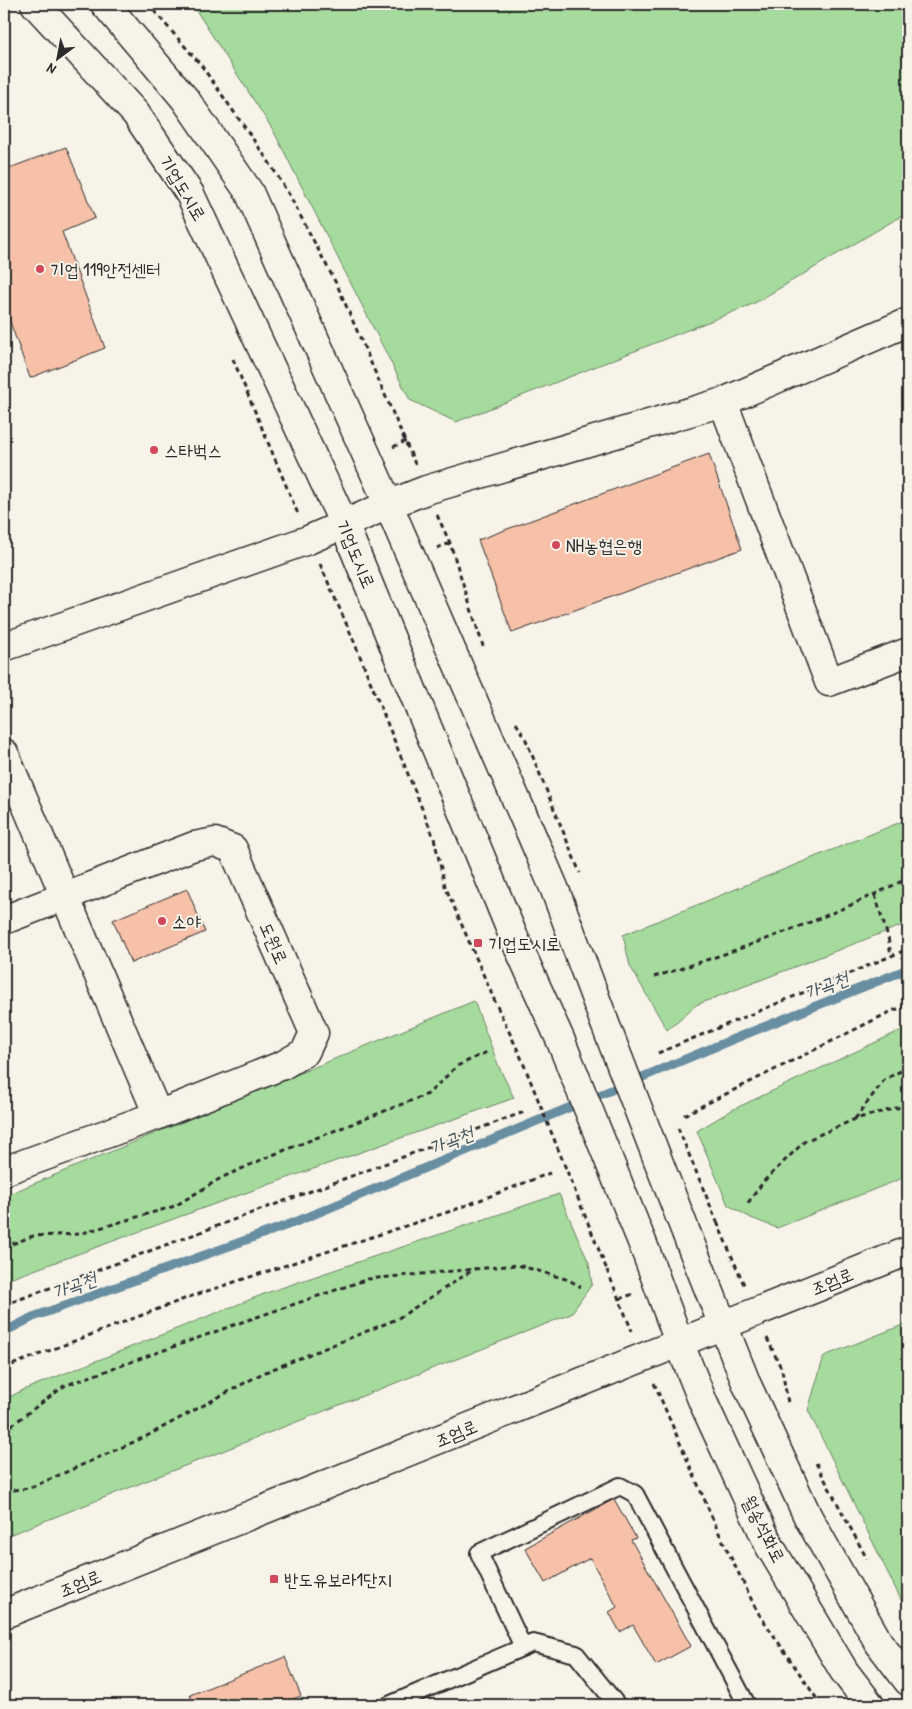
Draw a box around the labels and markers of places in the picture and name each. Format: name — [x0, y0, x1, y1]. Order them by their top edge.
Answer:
place label: 기업 119안전센터 — [50, 257, 161, 282]
marker: 기업 119안전센터 — [34, 263, 46, 275]
place label: 스타벅스 — [164, 438, 222, 463]
marker: 스타벅스 — [148, 444, 160, 456]
place label: NH농협은행 — [566, 533, 642, 558]
marker: NH농협은행 — [550, 539, 562, 551]
place label: 소야 — [172, 909, 201, 934]
marker: 소야 — [156, 915, 168, 927]
place label: 기업도시로 — [488, 931, 560, 956]
marker: 기업도시로 — [472, 937, 484, 949]
place label: 반도유보라1단지 — [284, 1567, 392, 1592]
marker: 반도유보라1단지 — [268, 1573, 280, 1585]

